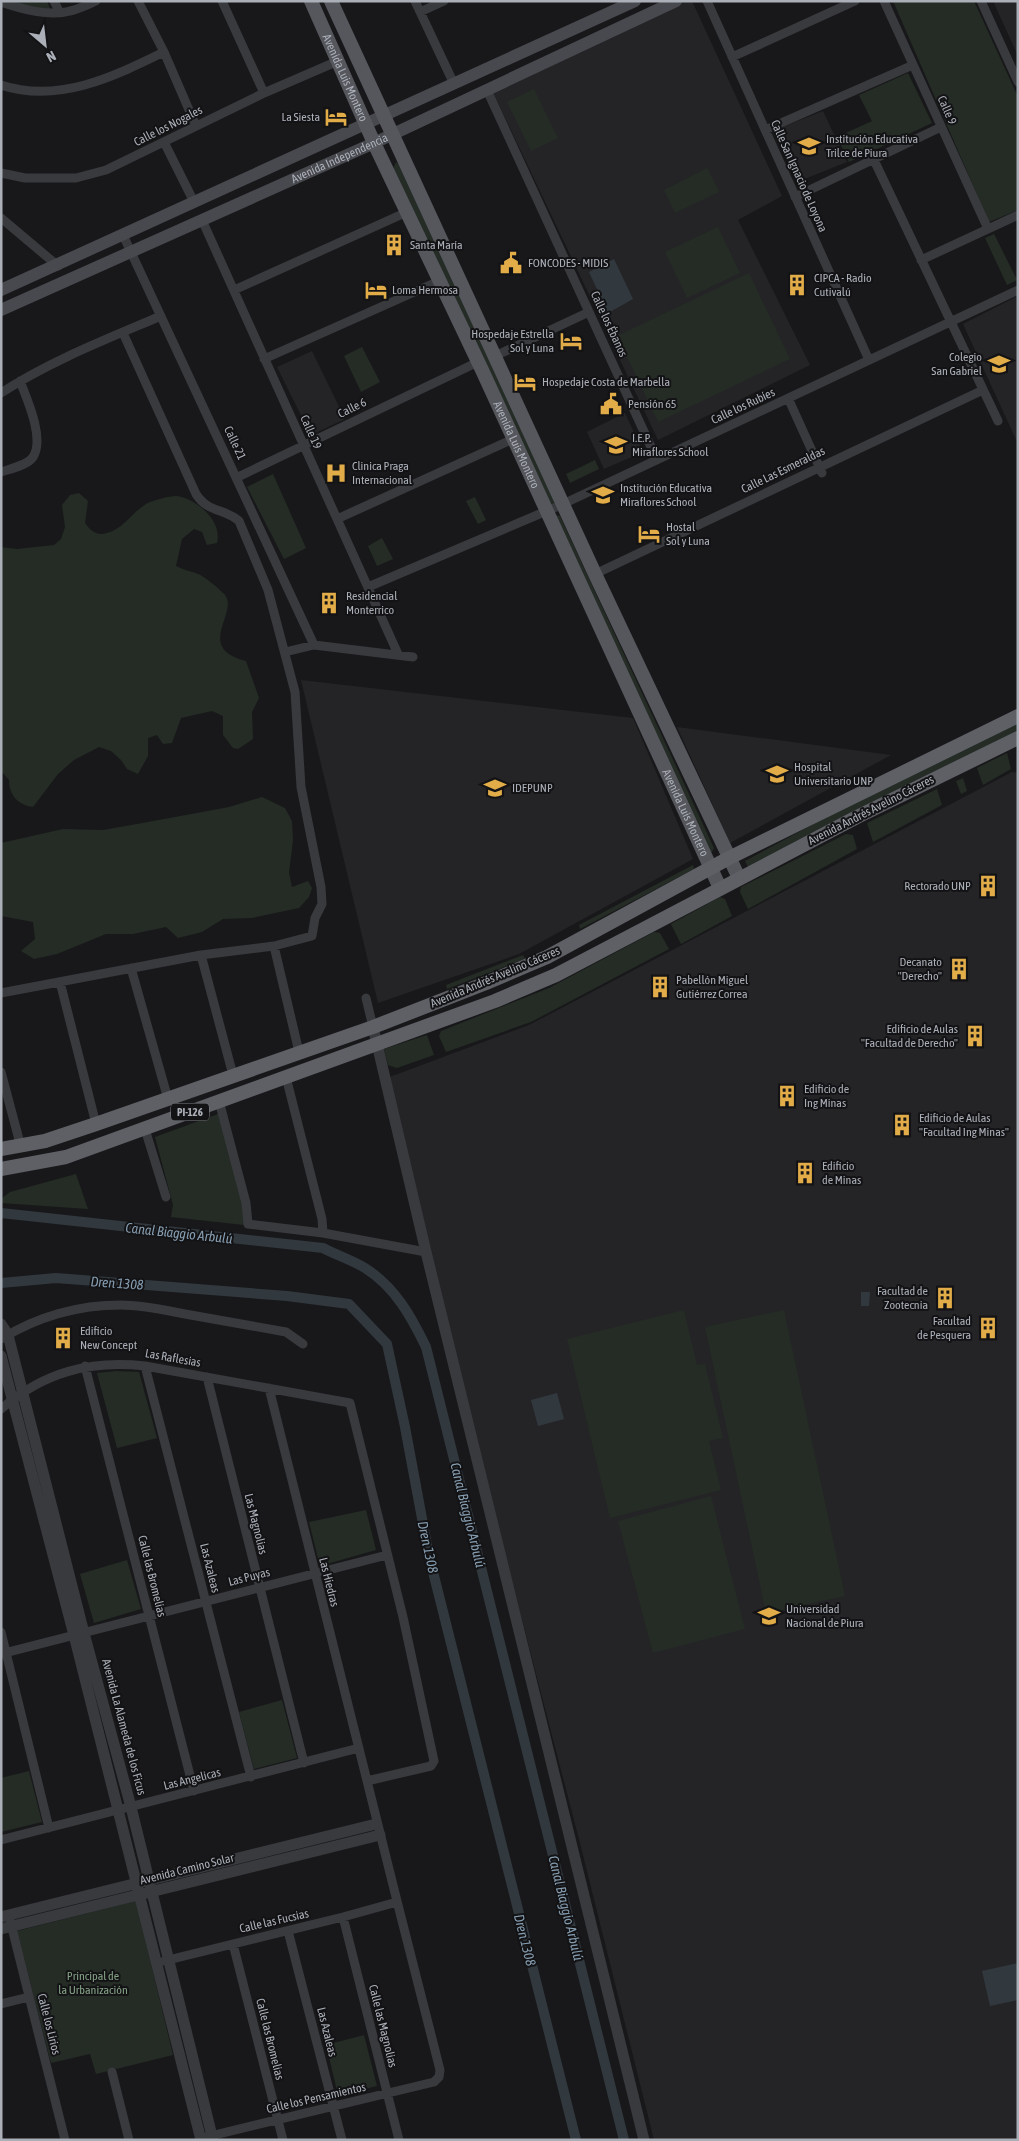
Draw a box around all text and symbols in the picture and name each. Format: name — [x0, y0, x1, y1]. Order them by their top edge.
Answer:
north arrow — [20, 20, 70, 70]
street label: Avenida Luis Montero — [320, 32, 371, 124]
text: N — [44, 47, 59, 65]
street label: Calle 9 — [935, 93, 960, 127]
street label: Calle los Nogales — [131, 103, 205, 149]
hotel icon: La Siesta — [323, 104, 349, 130]
place label: La Siesta — [282, 110, 320, 124]
street label: Calle San Ignacio de Loyona — [768, 118, 830, 234]
street label: Avenida Independencia — [289, 130, 390, 186]
place label: Institución Educativa Trilce de Piura — [826, 132, 918, 160]
school or university icon: Institución Educativa Trilce de Piura — [796, 133, 822, 159]
building icon: Santa María — [381, 232, 407, 258]
place label: Santa María — [410, 238, 463, 252]
public building icon: FONCODES - MIDIS — [498, 250, 524, 276]
place label: FONCODES - MIDIS — [528, 256, 608, 270]
place label: CIPCA - Radio Cutivalú — [814, 271, 872, 299]
building icon: CIPCA - Radio Cutivalú — [784, 272, 810, 298]
hotel icon: Loma Hermosa — [363, 277, 389, 303]
place label: Loma Hermosa — [392, 283, 458, 297]
street label: Calle los Ébanos — [588, 289, 630, 359]
place label: Hospedaje Estrella Sol y Luna — [471, 327, 554, 355]
hotel icon: Hospedaje Estrella Sol y Luna — [558, 328, 584, 354]
place label: Colegio San Gabriel — [931, 350, 983, 378]
school or university icon: Colegio San Gabriel — [986, 351, 1012, 377]
hotel icon: Hospedaje Costa de Marbella — [512, 369, 538, 395]
place label: Hospedaje Costa de Marbella — [542, 375, 670, 389]
street label: Calle los Rubíes — [709, 385, 777, 427]
public building icon: Pensión 65 — [598, 391, 624, 417]
street label: Calle 6 — [335, 395, 369, 421]
place label: Pensión 65 — [628, 397, 676, 411]
street label: Avenida Luis Montero — [490, 399, 543, 491]
street label: Calle 19 — [297, 413, 325, 451]
street label: Calle 21 — [221, 424, 249, 462]
place label: I.E.P. Miraflores School — [632, 431, 709, 459]
school or university icon: I.E.P. Miraflores School — [603, 432, 629, 458]
street label: Calle Las Esmeraldas — [739, 444, 827, 496]
place label: Clinica Praga Internacional — [352, 459, 413, 487]
hospital icon: Clinica Praga Internacional — [323, 460, 349, 486]
place label: Institución Educativa Miraflores School — [620, 481, 712, 509]
school or university icon: Institución Educativa Miraflores School — [590, 482, 616, 508]
place label: Hostal Sol y Luna — [666, 520, 710, 548]
hotel icon: Hostal Sol y Luna — [636, 521, 662, 547]
place label: Residencial Monterrico — [346, 589, 398, 617]
building icon: Residencial Monterrico — [316, 590, 342, 616]
place label: Hospital Universitario UNP — [794, 760, 873, 788]
school or university icon: Hospital Universitario UNP — [764, 761, 790, 787]
street label: Avenida Luis Montero — [659, 767, 712, 859]
street label: Avenida Andrés Avelino Cáceres — [806, 772, 936, 848]
school or university icon: IDEPUNP — [482, 775, 508, 801]
place label: IDEPUNP — [512, 781, 553, 795]
building icon: Rectorado UNP — [975, 873, 1001, 899]
place label: Rectorado UNP — [904, 879, 971, 893]
street label: Avenida Andrés Avelino Cáceres — [428, 943, 562, 1011]
place label: Decanato "Derecho" — [898, 955, 942, 983]
building icon: Decanato "Derecho" — [946, 956, 972, 982]
place label: Pabellón Miguel Gutiérrez Correa — [676, 973, 749, 1001]
building icon: Pabellón Miguel Gutiérrez Correa — [647, 974, 673, 1000]
place label: Edificio de Aulas "Facultad de Derecho" — [861, 1022, 958, 1050]
building icon: Edificio de Aulas "Facultad de Derecho" — [962, 1023, 988, 1049]
place label: Edificio de Ing Minas — [804, 1082, 849, 1110]
building icon: Edificio de Ing Minas — [774, 1083, 800, 1109]
road number: PI-126 — [171, 1104, 209, 1120]
place label: Edificio de Aulas "Facultad Ing Minas" — [919, 1111, 1009, 1139]
building icon: Edificio de Aulas "Facultad Ing Minas" — [889, 1112, 915, 1138]
place label: Edificio de Minas — [822, 1159, 861, 1187]
building icon: Edificio de Minas — [792, 1160, 818, 1186]
water label: Canal Biaggio Arbulú — [125, 1219, 234, 1247]
water label: Dren 1308 — [90, 1273, 144, 1293]
place label: Facultad de Zootecnia — [877, 1284, 928, 1312]
building icon: Facultad de Zootecnia — [932, 1285, 958, 1311]
place label: Facultad de Pesquera — [917, 1314, 971, 1342]
building icon: Facultad de Pesquera — [975, 1315, 1001, 1341]
place label: Edificio New Concept — [80, 1324, 138, 1352]
building icon: Edificio New Concept — [50, 1325, 76, 1351]
street label: Las Raflesias — [144, 1346, 202, 1370]
water label: Canal Biaggio Arbulú — [447, 1461, 489, 1569]
street label: Las Magnolias — [242, 1492, 270, 1556]
water label: Dren 1308 — [415, 1519, 441, 1575]
street label: Calle las Bromelias — [135, 1534, 169, 1618]
street label: Las Azaleas — [197, 1542, 223, 1594]
street label: Las Hiedras — [316, 1556, 342, 1608]
street label: Las Puyas — [227, 1565, 271, 1589]
place label: Universidad Nacional de Piura — [786, 1602, 864, 1630]
school or university icon: Universidad Nacional de Piura — [756, 1603, 782, 1629]
street label: Avenida La Alameda de los Ficus — [99, 1657, 149, 1797]
street label: Las Angelicas — [162, 1765, 222, 1793]
street label: Avenida Camino Solar — [139, 1850, 236, 1887]
water label: Canal Biaggio Arbulú — [545, 1854, 587, 1962]
street label: Calle las Fucsias — [238, 1906, 310, 1936]
water label: Dren 1308 — [511, 1912, 539, 1968]
park label: Principal de la Urbanización — [58, 1969, 128, 1997]
street label: Calle las Magnolias — [366, 1983, 400, 2069]
street label: Calle los Lirios — [35, 1992, 63, 2056]
street label: Calle las Bromelias — [253, 1997, 287, 2081]
street label: Las Azaleas — [314, 2006, 340, 2058]
street label: Calle los Pensamientos — [265, 2080, 367, 2116]

